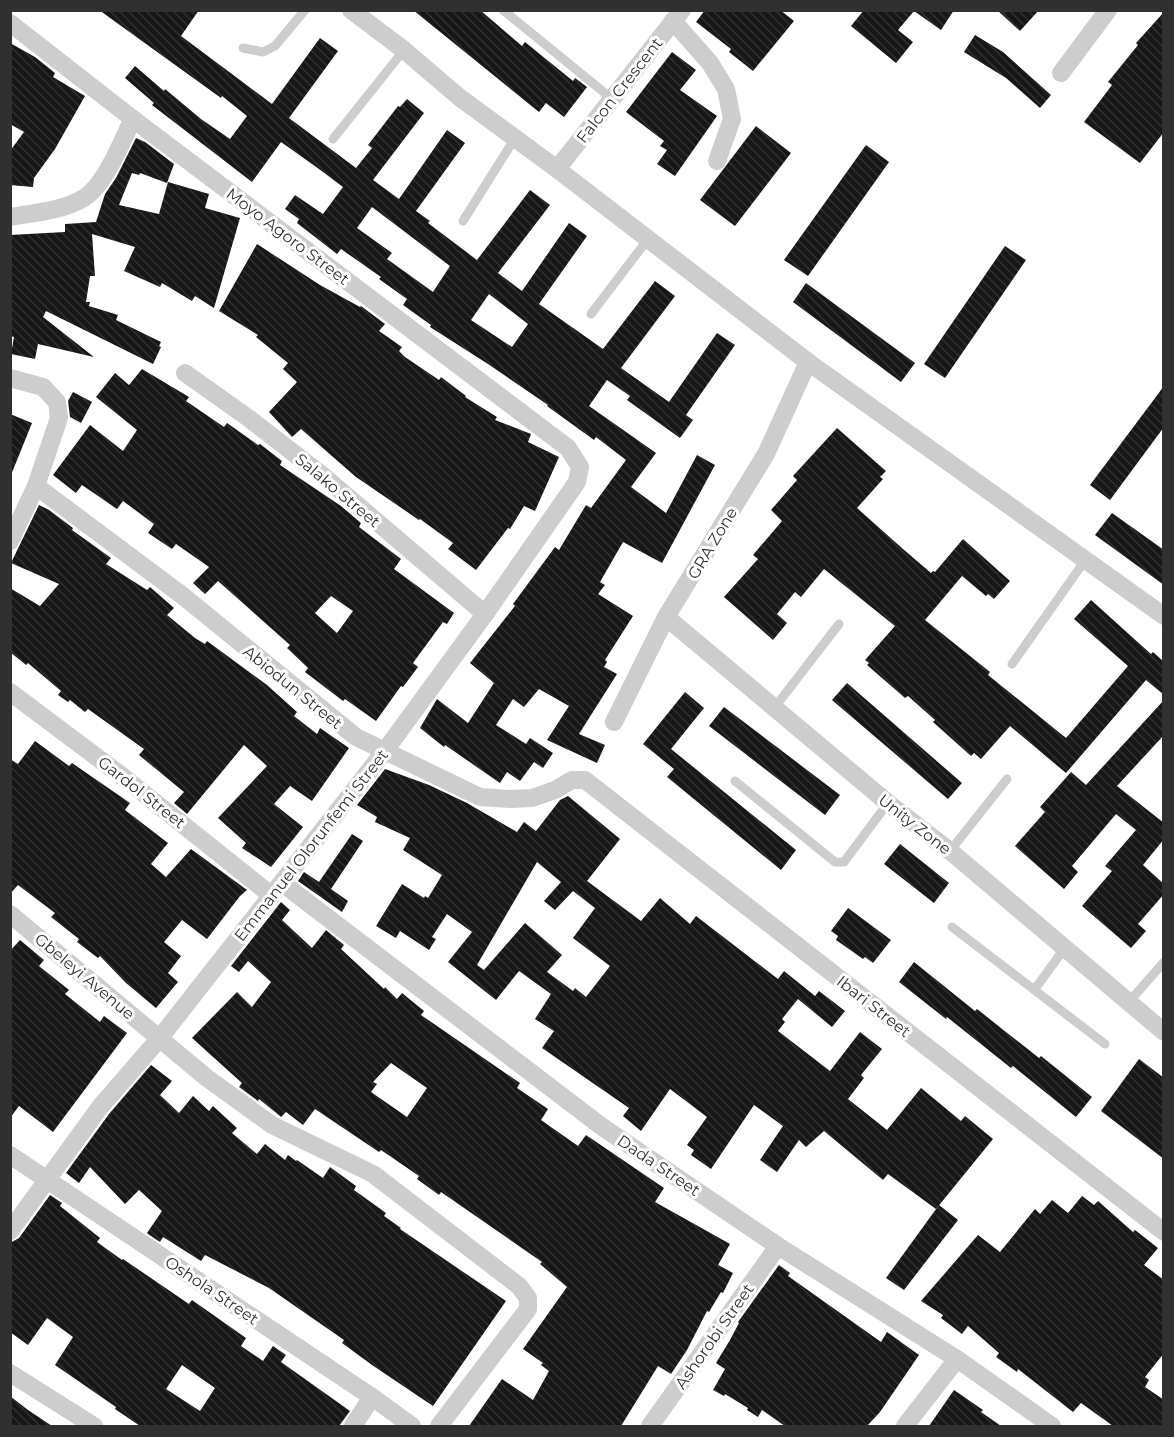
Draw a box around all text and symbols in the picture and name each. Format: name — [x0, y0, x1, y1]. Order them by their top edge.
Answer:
street label: Falcon Crescent — [572, 34, 667, 147]
street label: Moyo Agoro Street — [223, 184, 353, 289]
street label: Salako Street — [291, 449, 384, 532]
street label: GRA Zone — [684, 504, 741, 583]
street label: Abiodun Street — [239, 642, 346, 733]
street label: Emmanuel Olorunfemi Street — [231, 745, 393, 945]
street label: Gardol Street — [94, 752, 190, 833]
street label: Unity Zone — [875, 790, 955, 859]
street label: Gbeleyi Avenue — [31, 929, 138, 1024]
street label: Ibari Street — [833, 972, 915, 1041]
street label: Dada Street — [614, 1131, 704, 1200]
street label: Oshola Street — [161, 1252, 262, 1329]
street label: Ashorobi Street — [671, 1280, 758, 1393]

